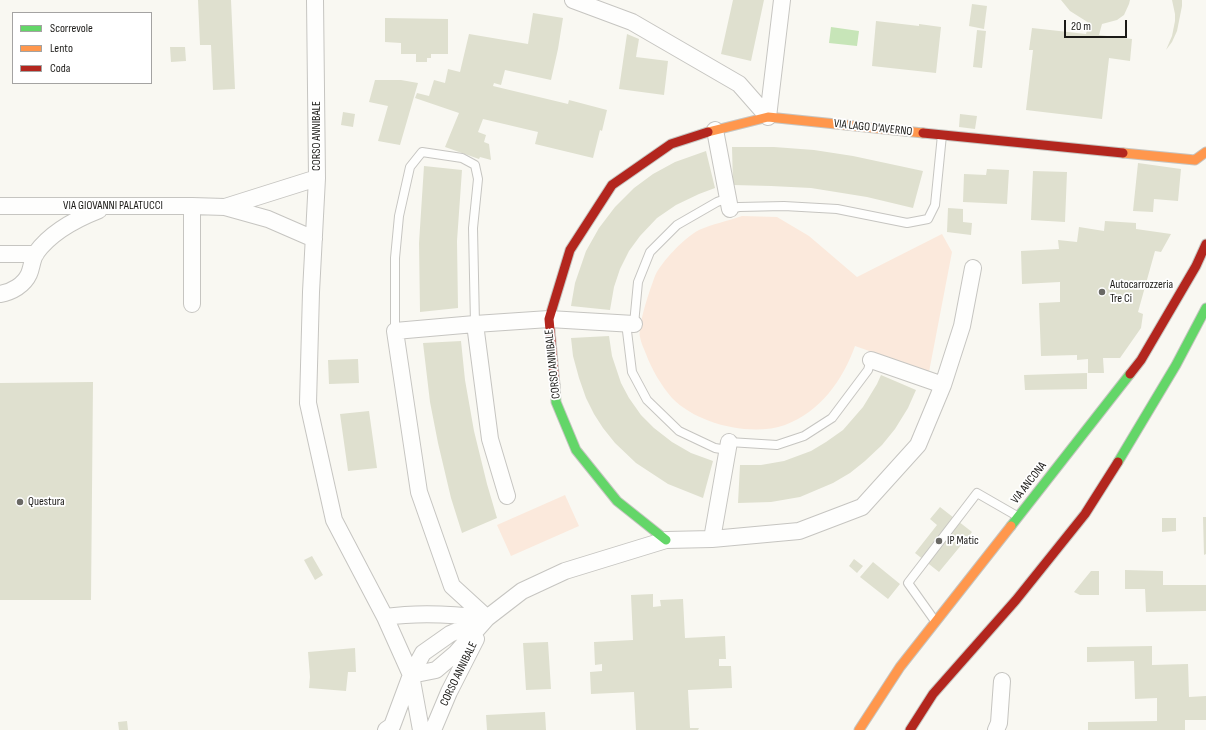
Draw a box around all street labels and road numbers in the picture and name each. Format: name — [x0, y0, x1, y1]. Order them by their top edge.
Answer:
street label: CORSO ANNIBALE — [310, 101, 324, 171]
street label: VIA LAGO D'AVERNO — [833, 117, 913, 139]
street label: VIA GIOVANNI PALATUCCI — [63, 199, 163, 213]
street label: CORSO ANNIBALE — [542, 329, 564, 399]
street label: VIA ANCONA — [1008, 459, 1050, 507]
street label: CORSO ANNIBALE — [437, 639, 481, 709]

